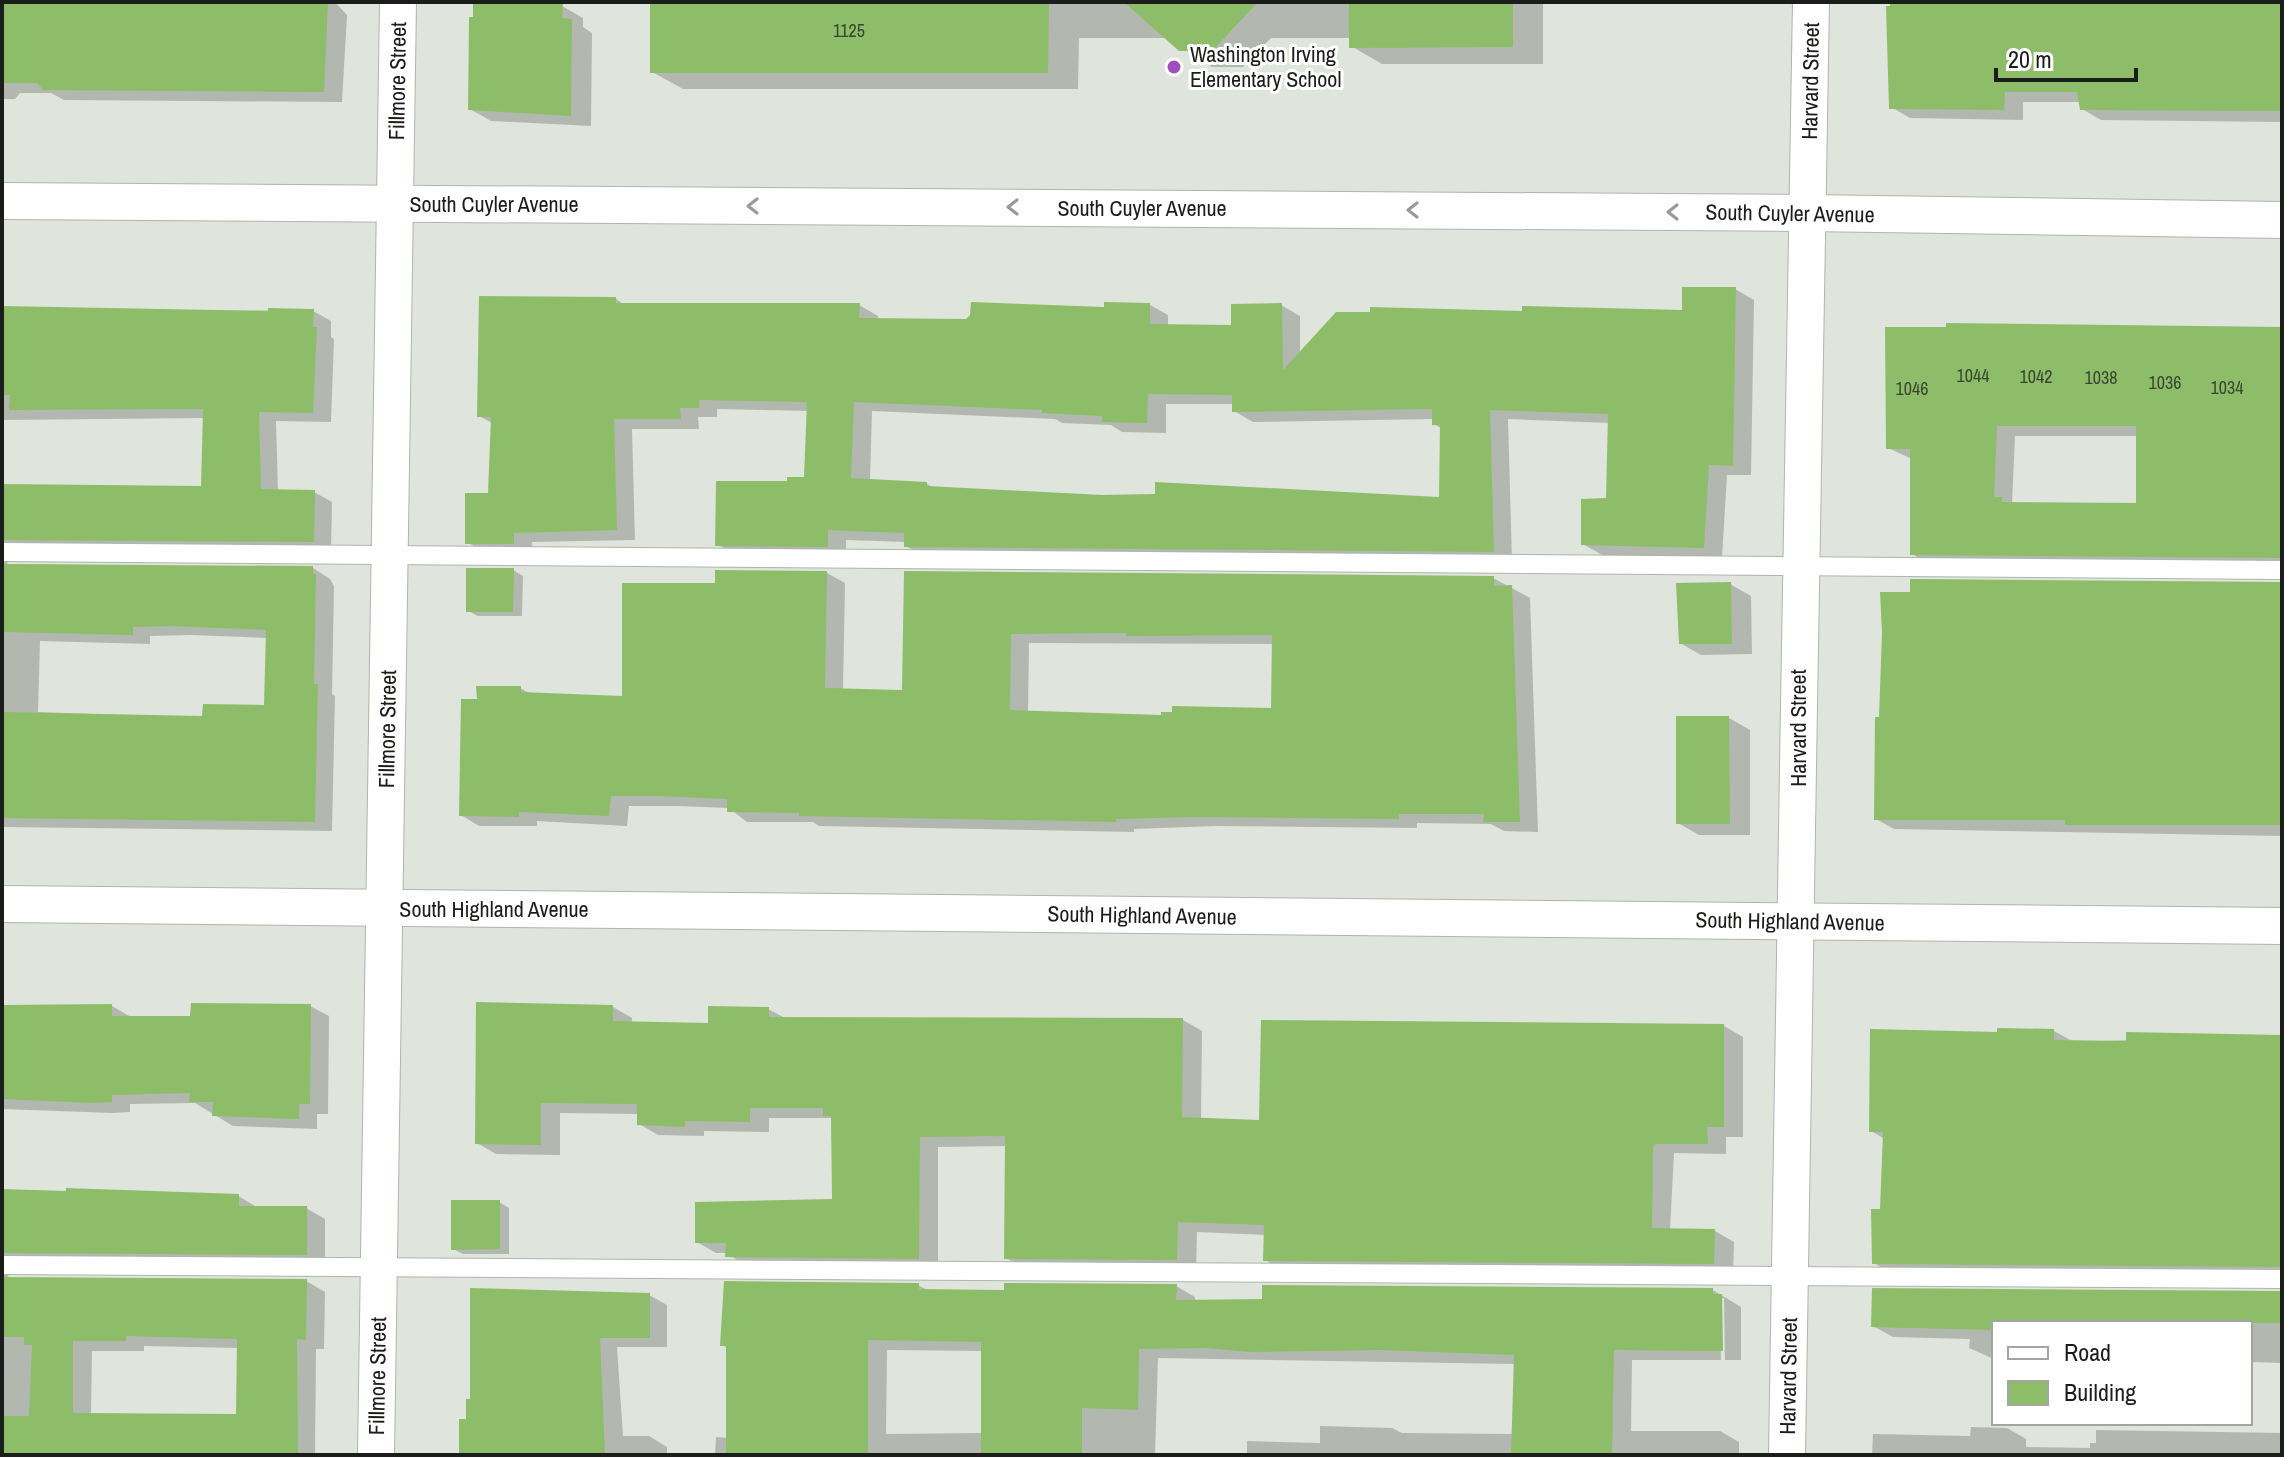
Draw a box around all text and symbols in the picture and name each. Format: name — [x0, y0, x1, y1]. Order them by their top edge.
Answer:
house number: 1125 — [833, 18, 865, 43]
street label: Fillmore Street — [381, 22, 413, 140]
street label: Harvard Street — [1794, 22, 1826, 140]
scale bar — [1996, 32, 2136, 82]
place label: Washington Irving Elementary School — [1190, 39, 1341, 94]
text: 20 m — [2008, 43, 2052, 75]
marker: Washington Irving Elementary School — [1165, 58, 1183, 76]
street label: South Cuyler Avenue — [409, 189, 579, 219]
street label: South Cuyler Avenue — [1057, 193, 1227, 223]
one-way arrow — [746, 197, 759, 215]
street label: South Cuyler Avenue — [1705, 197, 1875, 229]
one-way arrow — [1006, 199, 1019, 216]
one-way arrow — [1406, 201, 1419, 219]
one-way arrow — [1666, 203, 1679, 221]
house number: 1044 — [1957, 363, 1989, 388]
house number: 1042 — [2020, 364, 2052, 389]
house number: 1038 — [2085, 365, 2117, 390]
house number: 1036 — [2149, 370, 2181, 395]
house number: 1034 — [2211, 375, 2243, 400]
house number: 1046 — [1896, 376, 1928, 401]
street label: Harvard Street — [1783, 669, 1813, 787]
street label: Fillmore Street — [371, 670, 403, 788]
street label: South Highland Avenue — [399, 894, 589, 924]
street label: South Highland Avenue — [1047, 898, 1237, 932]
street label: South Highland Avenue — [1695, 904, 1885, 938]
street label: Fillmore Street — [361, 1317, 393, 1435]
street label: Harvard Street — [1772, 1317, 1804, 1435]
legend — [1992, 1321, 2252, 1425]
text: Road — [2064, 1336, 2111, 1368]
text: Building — [2064, 1376, 2136, 1408]

